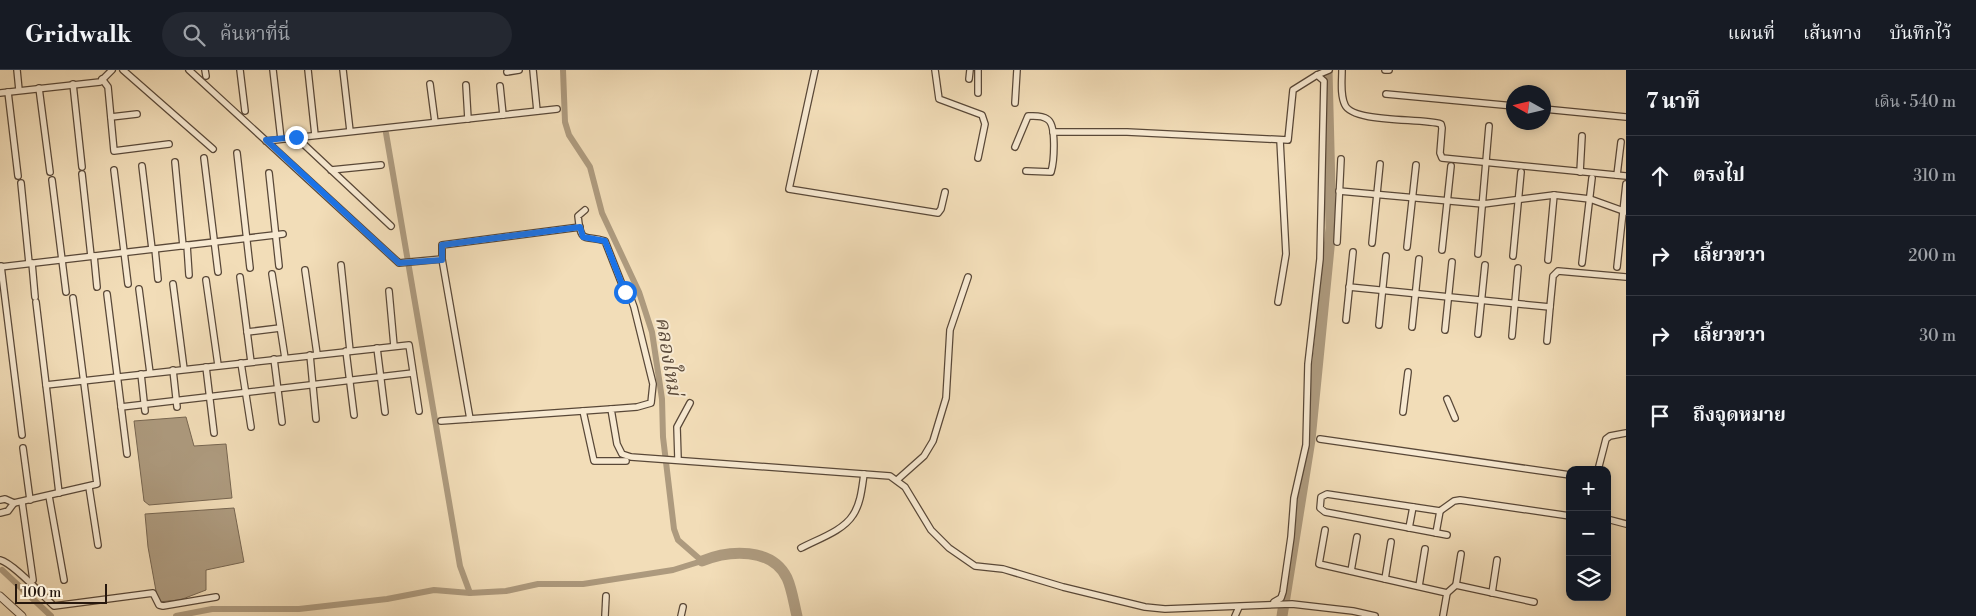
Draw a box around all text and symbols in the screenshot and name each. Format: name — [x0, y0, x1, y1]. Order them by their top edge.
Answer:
search box — [162, 12, 512, 57]
text: Gridwalk — [25, 20, 132, 50]
icon: search — [180, 21, 208, 49]
text: ค้นหาที่นี่ — [220, 22, 290, 46]
text: แผนที่ — [1728, 22, 1775, 45]
text: เส้นทาง — [1803, 22, 1862, 45]
text: บันทึกไว้ — [1890, 22, 1951, 45]
north arrow — [1506, 85, 1551, 130]
text: 7 นาที — [1646, 89, 1700, 115]
text: เดิน · 540 m — [1874, 92, 1956, 112]
route end — [285, 126, 308, 149]
icon: ahead — [1646, 162, 1674, 190]
text: ตรงไป — [1693, 163, 1745, 187]
text: 310 m — [1913, 166, 1956, 186]
icon: right — [1646, 242, 1674, 270]
text: เลี้ยวขวา — [1693, 243, 1765, 267]
text: 200 m — [1908, 246, 1956, 266]
route start — [614, 281, 637, 304]
water label: คลองใหม่ — [649, 315, 689, 400]
icon: right — [1646, 322, 1674, 350]
text: เลี้ยวขวา — [1693, 323, 1765, 347]
text: 30 m — [1919, 326, 1956, 346]
icon: arrive — [1646, 402, 1674, 430]
text: ถึงจุดหมาย — [1693, 403, 1786, 427]
map controls — [1566, 466, 1611, 601]
button: + — [1566, 466, 1611, 511]
button: − — [1566, 511, 1611, 556]
button: layers — [1566, 556, 1611, 601]
scale bar — [15, 581, 108, 604]
text: 100 m — [22, 584, 61, 602]

